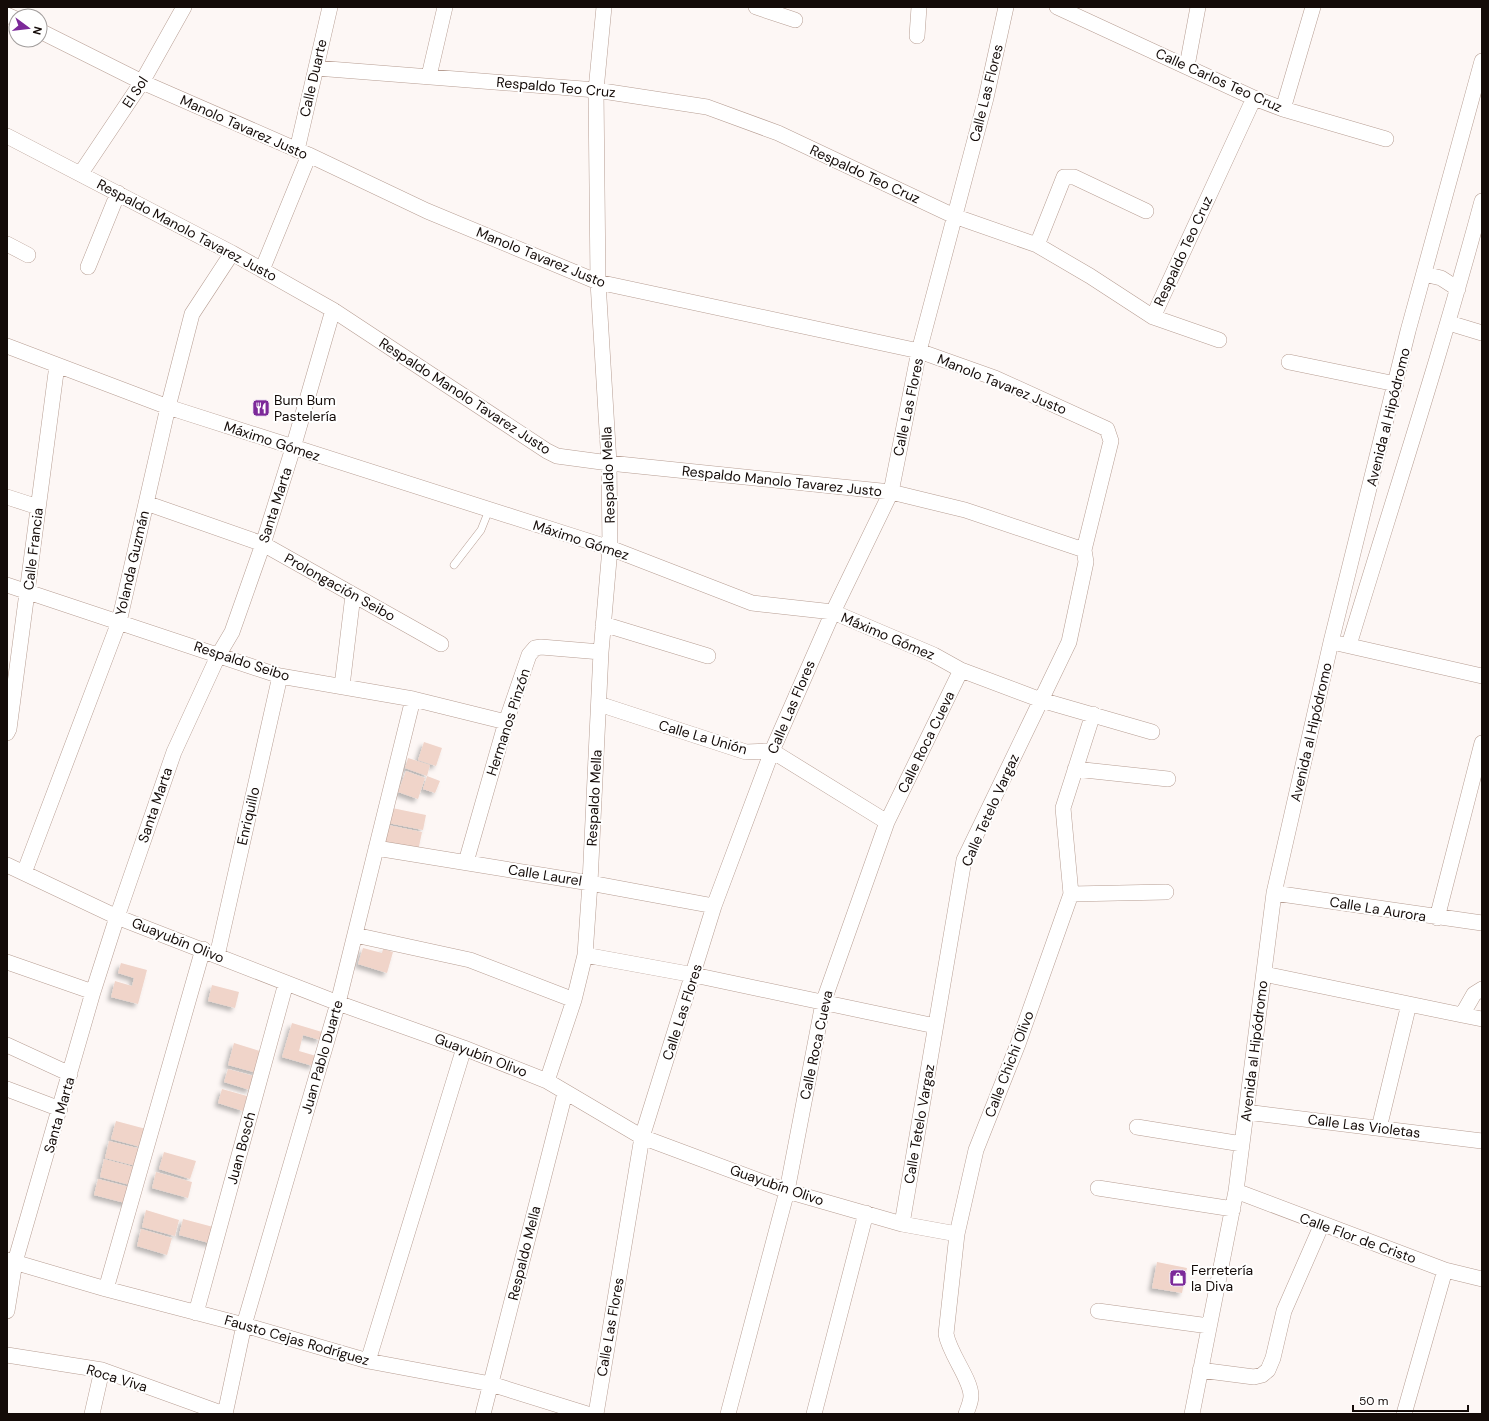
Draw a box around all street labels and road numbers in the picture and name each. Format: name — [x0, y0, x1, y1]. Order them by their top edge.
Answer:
street label: Calle Duarte — [295, 37, 331, 119]
street label: Calle Las Flores — [965, 42, 1007, 144]
street label: Calle Carlos Teo Cruz — [1153, 44, 1285, 116]
street label: El Sol — [118, 73, 152, 111]
street label: Respaldo Teo Cruz — [496, 73, 616, 101]
street label: Manolo Tavarez Justo — [177, 91, 311, 163]
street label: Respaldo Teo Cruz — [807, 141, 923, 207]
street label: Respaldo Manolo Tavarez Justo — [94, 175, 280, 285]
street label: Respaldo Teo Cruz — [1150, 193, 1216, 309]
street label: Manolo Tavarez Justo — [474, 223, 608, 291]
street label: Respaldo Manolo Tavarez Justo — [376, 334, 554, 458]
street label: Avenida al Hipódromo — [1362, 346, 1414, 488]
street label: Manolo Tavarez Justo — [935, 350, 1069, 418]
street label: Calle Las Flores — [889, 356, 927, 458]
street label: Máximo Gómez — [222, 417, 322, 465]
street label: Respaldo Mella — [597, 426, 619, 524]
street label: Respaldo Manolo Tavarez Justo — [681, 462, 883, 500]
street label: Santa Marta — [254, 465, 296, 545]
street label: Calle Francia — [19, 507, 47, 591]
street label: Yolanda Guzmán — [111, 509, 153, 617]
street label: Máximo Gómez — [531, 516, 631, 564]
street label: Prolongación Seibo — [281, 549, 399, 625]
street label: Máximo Gómez — [838, 608, 938, 664]
street label: Respaldo Seibo — [192, 637, 292, 685]
street label: Calle Las Flores — [763, 657, 819, 757]
street label: Avenida al Hipódromo — [1286, 661, 1336, 803]
street label: Hermanos Pinzón — [482, 666, 534, 778]
street label: Calle Roca Cueva — [893, 688, 959, 796]
street label: Calle La Unión — [657, 716, 749, 758]
street label: Respaldo Mella — [582, 749, 606, 847]
street label: Calle Tetelo Vargaz — [957, 751, 1023, 869]
street label: Santa Marta — [134, 765, 176, 845]
street label: Enriquillo — [233, 785, 263, 847]
street label: Calle Laurel — [507, 860, 583, 890]
street label: Calle La Aurora — [1328, 892, 1428, 926]
street label: Guayubín Olivo — [129, 913, 227, 967]
street label: Calle Las Flores — [658, 962, 706, 1062]
street label: Avenida al Hipódromo — [1236, 979, 1272, 1123]
street label: Calle Roca Cueva — [796, 989, 836, 1101]
street label: Juan Pablo Duarte — [297, 998, 347, 1116]
street label: Calle Chichi Olivo — [980, 1008, 1038, 1120]
street label: Guayubín Olivo — [432, 1029, 530, 1081]
street label: Calle Tetelo Vargaz — [900, 1063, 938, 1185]
street label: Santa Marta — [40, 1075, 78, 1155]
street label: Juan Bosch — [223, 1110, 259, 1186]
street label: Calle Las Violetas — [1307, 1110, 1421, 1142]
street label: Guayubín Olivo — [728, 1161, 826, 1209]
street label: Respaldo Mella — [504, 1204, 544, 1302]
street label: Calle Flor de Cristo — [1297, 1209, 1419, 1267]
street label: Calle Las Flores — [592, 1276, 628, 1378]
street label: Fausto Cejas Rodríguez — [222, 1311, 372, 1369]
street label: Roca Viva — [84, 1360, 150, 1396]

